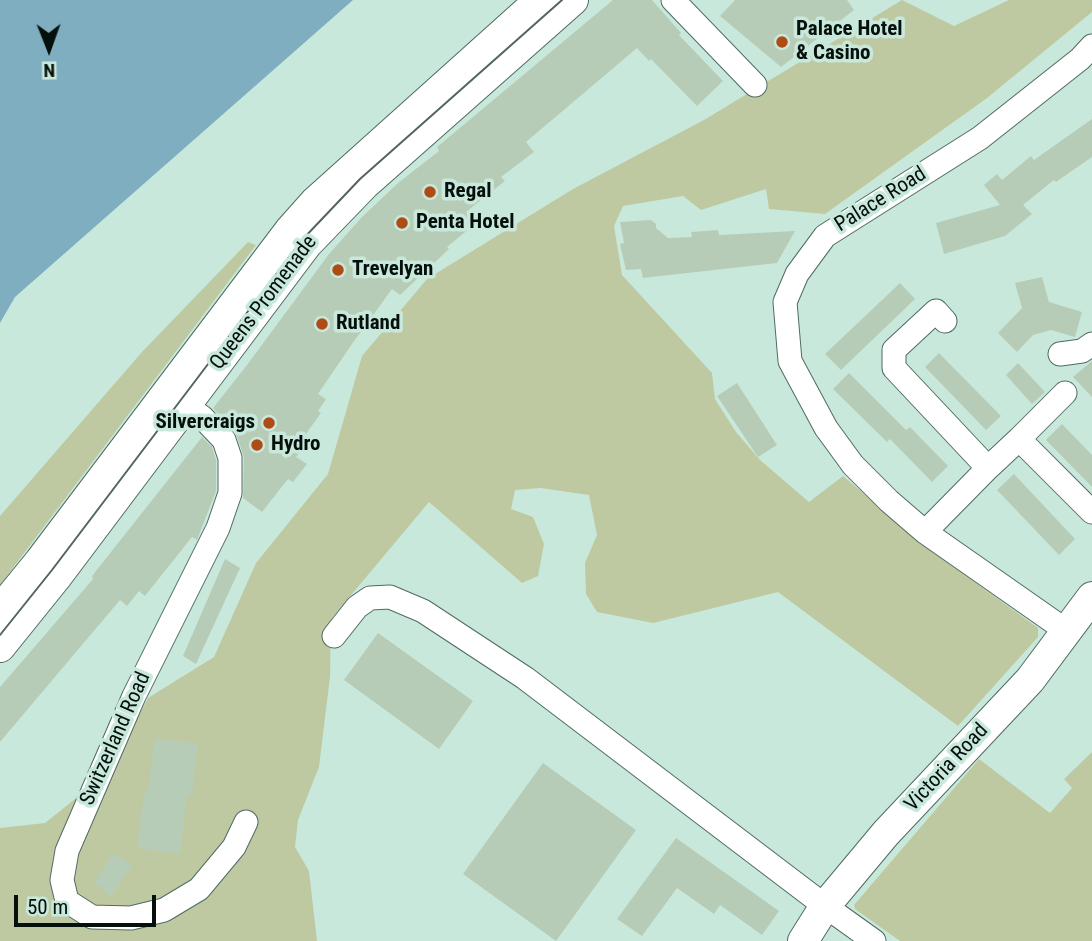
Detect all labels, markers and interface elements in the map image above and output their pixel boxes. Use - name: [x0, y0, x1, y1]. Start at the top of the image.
- north arrow: [14, 14, 84, 84]
- place label: Palace Hotel & Casino: [796, 17, 903, 67]
- marker: Palace Hotel & Casino: [774, 34, 790, 50]
- text: N: [43, 59, 55, 82]
- street label: Palace Road: [831, 162, 931, 238]
- place label: Regal: [444, 179, 491, 205]
- marker: Regal: [422, 184, 438, 200]
- place label: Penta Hotel: [416, 210, 514, 236]
- marker: Penta Hotel: [394, 215, 410, 231]
- street label: Queens Promenade: [205, 231, 323, 375]
- place label: Trevelyan: [352, 257, 433, 283]
- marker: Trevelyan: [330, 262, 346, 278]
- place label: Rutland: [336, 311, 400, 337]
- marker: Rutland: [314, 316, 330, 332]
- place label: Silvercraigs: [155, 410, 255, 436]
- marker: Silvercraigs: [261, 415, 277, 431]
- place label: Hydro: [271, 432, 321, 458]
- marker: Hydro: [249, 437, 265, 453]
- street label: Switzerland Road: [75, 668, 157, 810]
- street label: Victoria Road: [900, 719, 994, 817]
- scale bar: [18, 881, 159, 925]
- text: 50 m: [27, 895, 68, 919]

